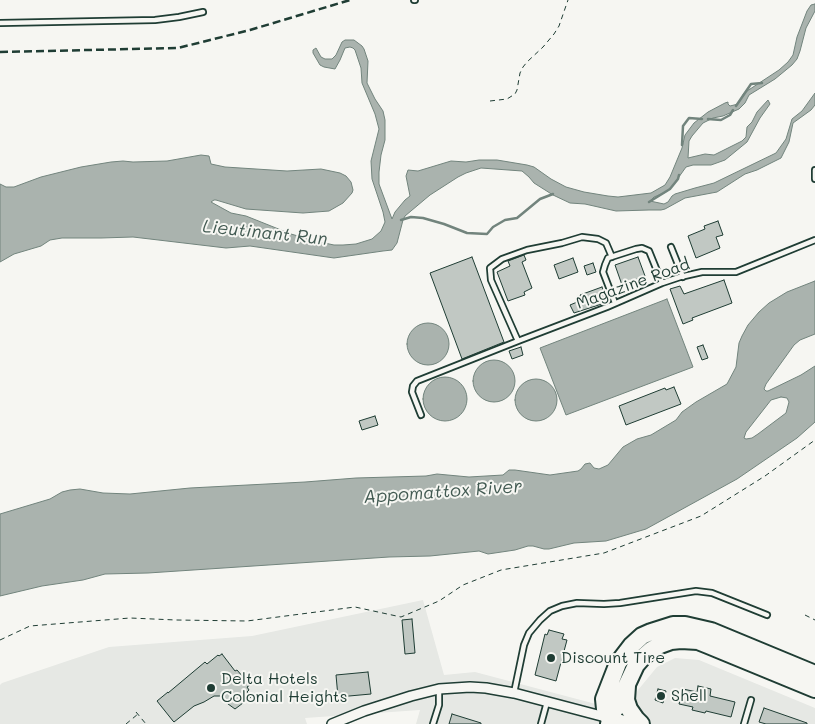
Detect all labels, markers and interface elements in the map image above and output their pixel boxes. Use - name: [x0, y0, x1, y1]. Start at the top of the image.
- water label: Lieutinant Run: [201, 216, 329, 250]
- street label: Magazine Road: [574, 255, 692, 313]
- water label: Appomattox River: [363, 476, 523, 508]
- place label: Discount Tire: [561, 648, 665, 668]
- marker: Discount Tire: [545, 652, 557, 664]
- place label: Delta Hotels Colonial Heights: [221, 669, 348, 707]
- marker: Delta Hotels Colonial Heights: [205, 682, 217, 694]
- place label: Shell: [671, 686, 707, 706]
- marker: Shell: [655, 690, 667, 702]

